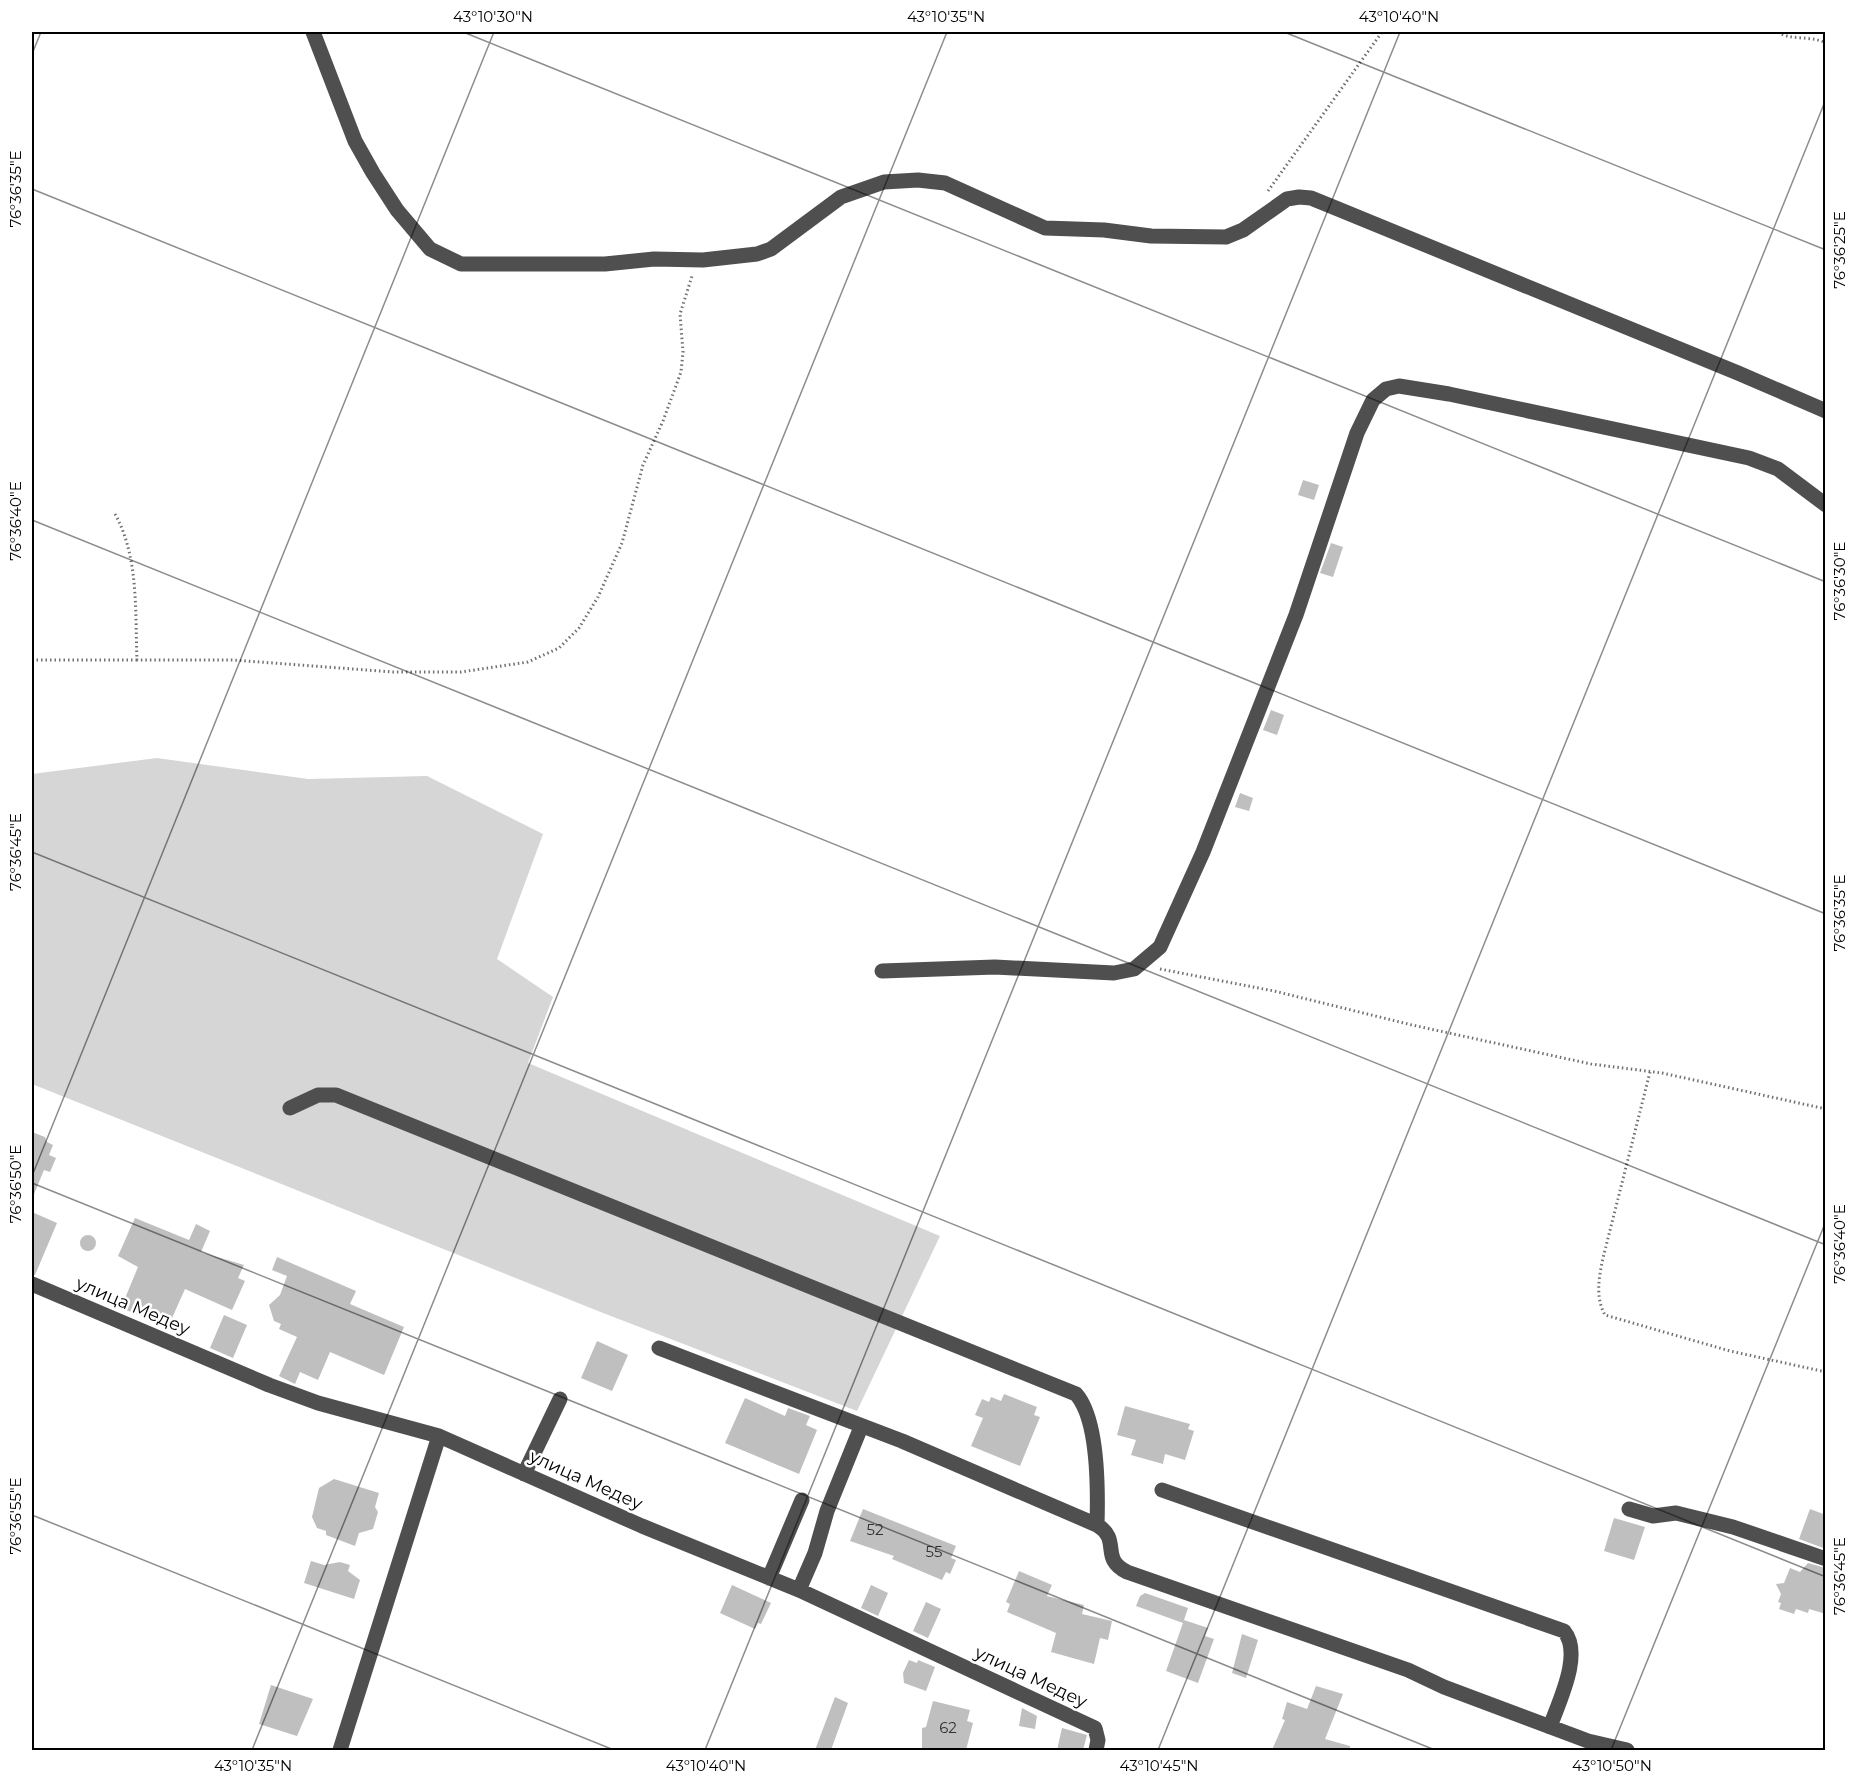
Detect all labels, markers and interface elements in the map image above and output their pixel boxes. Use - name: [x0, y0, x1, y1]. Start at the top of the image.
- text: 43°10'30"N: [453, 7, 533, 26]
- text: 43°10'35"N: [907, 7, 985, 26]
- text: 43°10'40"N: [1359, 7, 1439, 26]
- text: 76°36'35"E: [6, 150, 25, 228]
- text: 76°36'25"E: [1830, 211, 1849, 289]
- text: 76°36'40"E: [6, 481, 25, 561]
- text: 76°36'30"E: [1830, 542, 1849, 620]
- text: 76°36'45"E: [6, 813, 25, 891]
- text: 76°36'35"E: [1830, 874, 1849, 952]
- text: 76°36'50"E: [6, 1145, 25, 1223]
- text: 76°36'40"E: [1830, 1204, 1849, 1284]
- street label: улица Медеу: [72, 1272, 193, 1340]
- street label: улица Медеу: [525, 1445, 646, 1515]
- text: 76°36'55"E: [6, 1477, 25, 1555]
- house number: 52: [867, 1520, 883, 1539]
- text: 76°36'45"E: [1830, 1537, 1849, 1615]
- house number: 55: [926, 1542, 942, 1561]
- street label: улица Медеу: [970, 1641, 1091, 1713]
- house number: 62: [939, 1718, 957, 1737]
- text: 43°10'35"N: [214, 1756, 292, 1775]
- text: 43°10'40"N: [666, 1756, 746, 1775]
- text: 43°10'45"N: [1120, 1756, 1198, 1775]
- text: 43°10'50"N: [1572, 1756, 1652, 1775]

